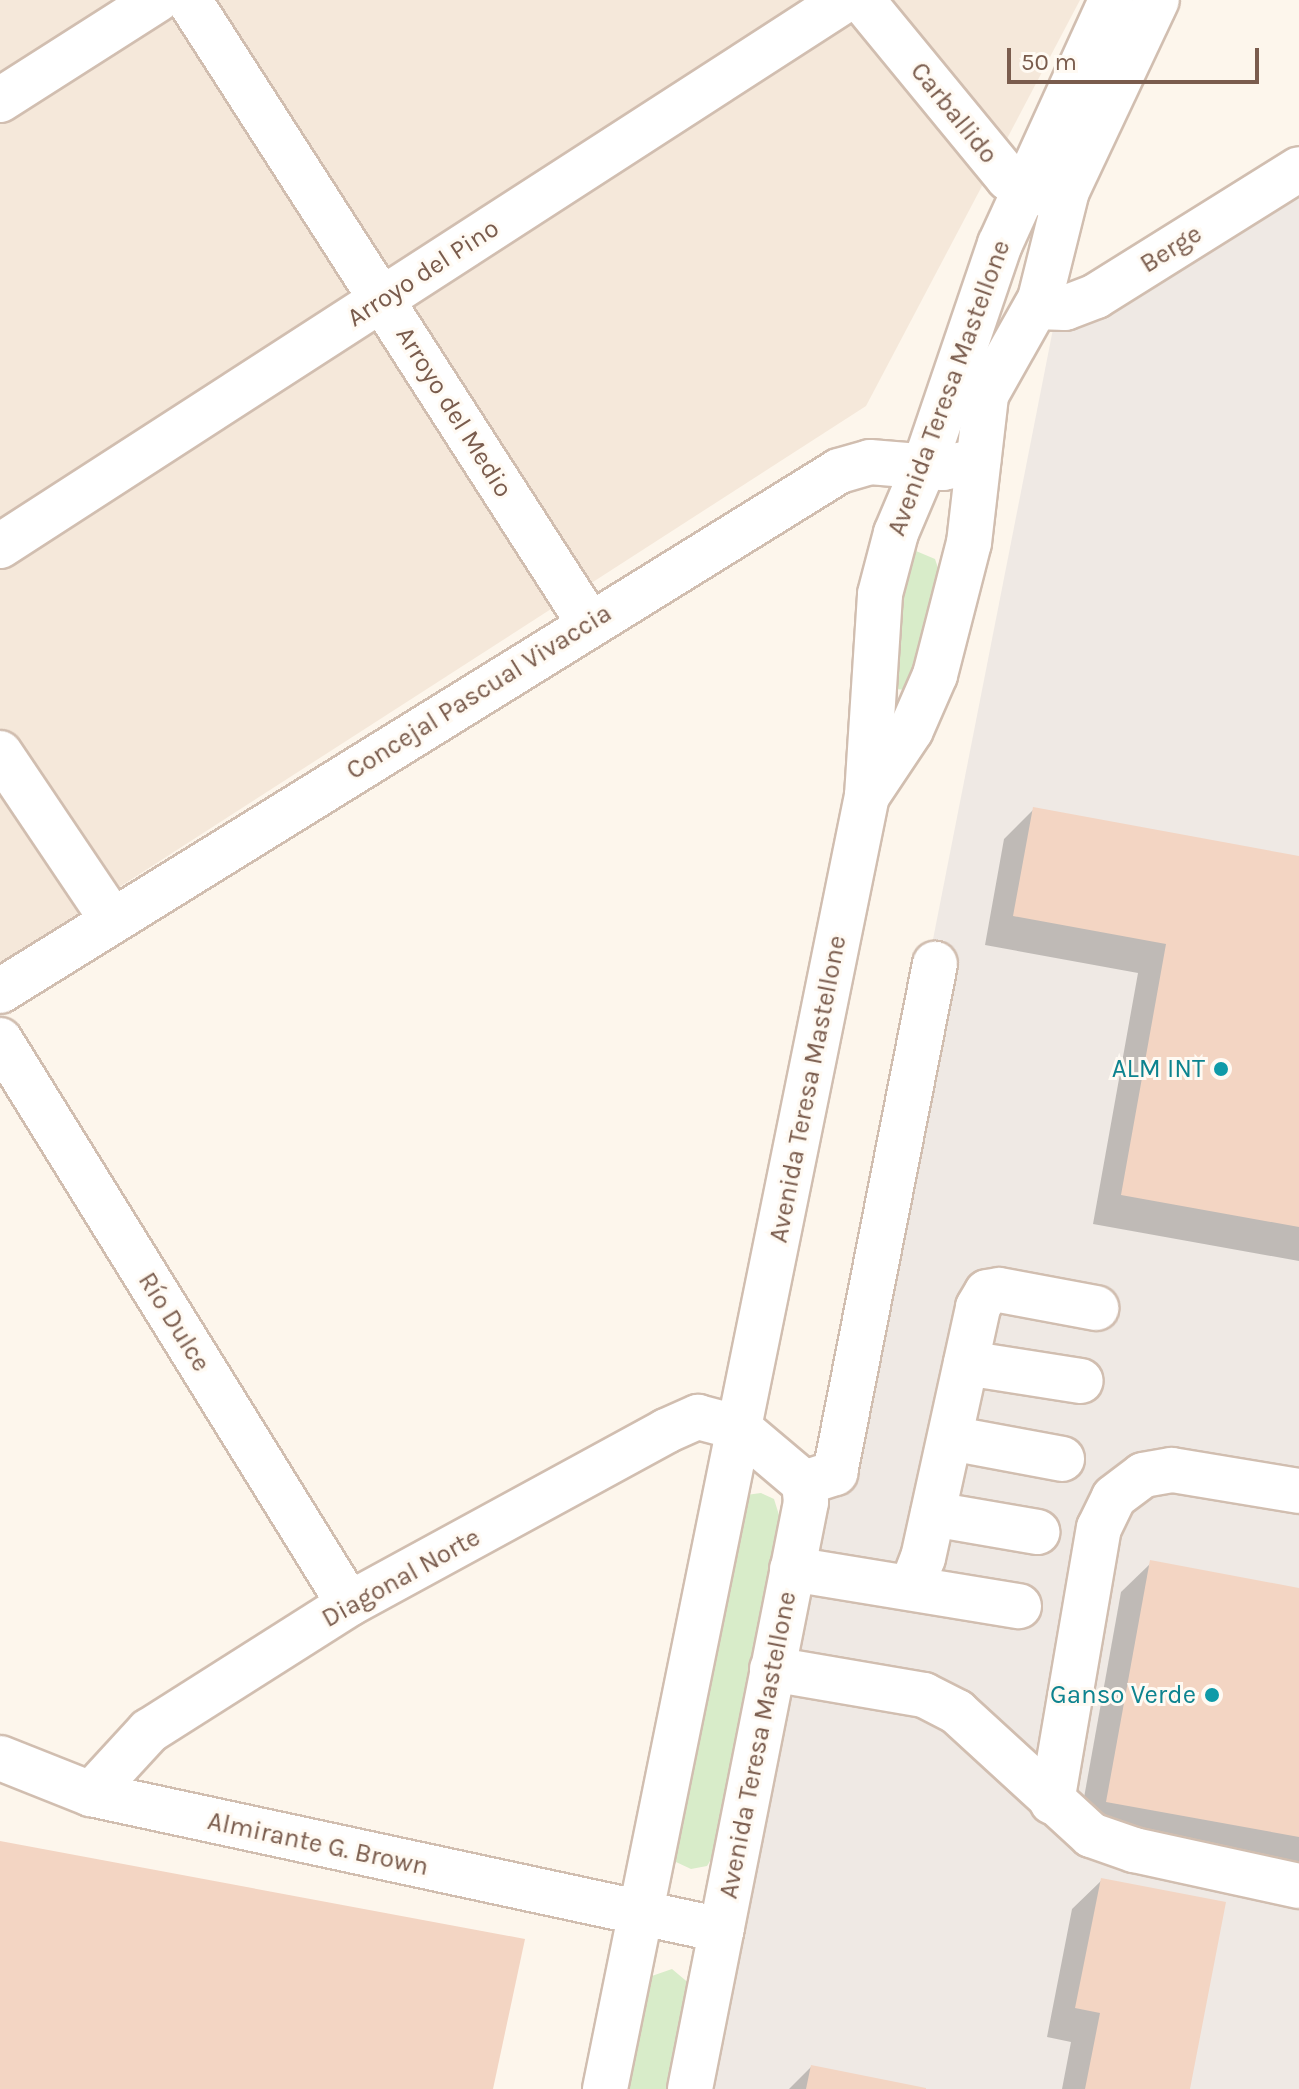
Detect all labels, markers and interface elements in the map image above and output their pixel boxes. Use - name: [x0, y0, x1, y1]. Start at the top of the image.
- scale bar: [1011, 32, 1263, 82]
- text: 50 m: [1021, 48, 1077, 76]
- street label: Carballido: [904, 56, 1004, 170]
- street label: Arroyo del Pino: [341, 212, 505, 334]
- street label: Berge: [1135, 218, 1207, 280]
- street label: Avenida Teresa Mastellone: [881, 236, 1017, 540]
- street label: Arroyo del Medio: [389, 321, 519, 503]
- street label: Concejal Pascual Vivaccia: [341, 598, 617, 786]
- street label: Avenida Teresa Mastellone: [763, 933, 853, 1245]
- place label: ALM INT: [1112, 1053, 1205, 1085]
- marker: ALM INT: [1212, 1060, 1230, 1078]
- street label: Río Dulce: [131, 1267, 217, 1377]
- street label: Diagonal Norte: [316, 1522, 486, 1634]
- street label: Avenida Teresa Mastellone: [713, 1589, 803, 1901]
- place label: Ganso Verde: [1050, 1679, 1196, 1711]
- marker: Ganso Verde: [1203, 1686, 1221, 1704]
- street label: Almirante G. Brown: [205, 1805, 431, 1883]

